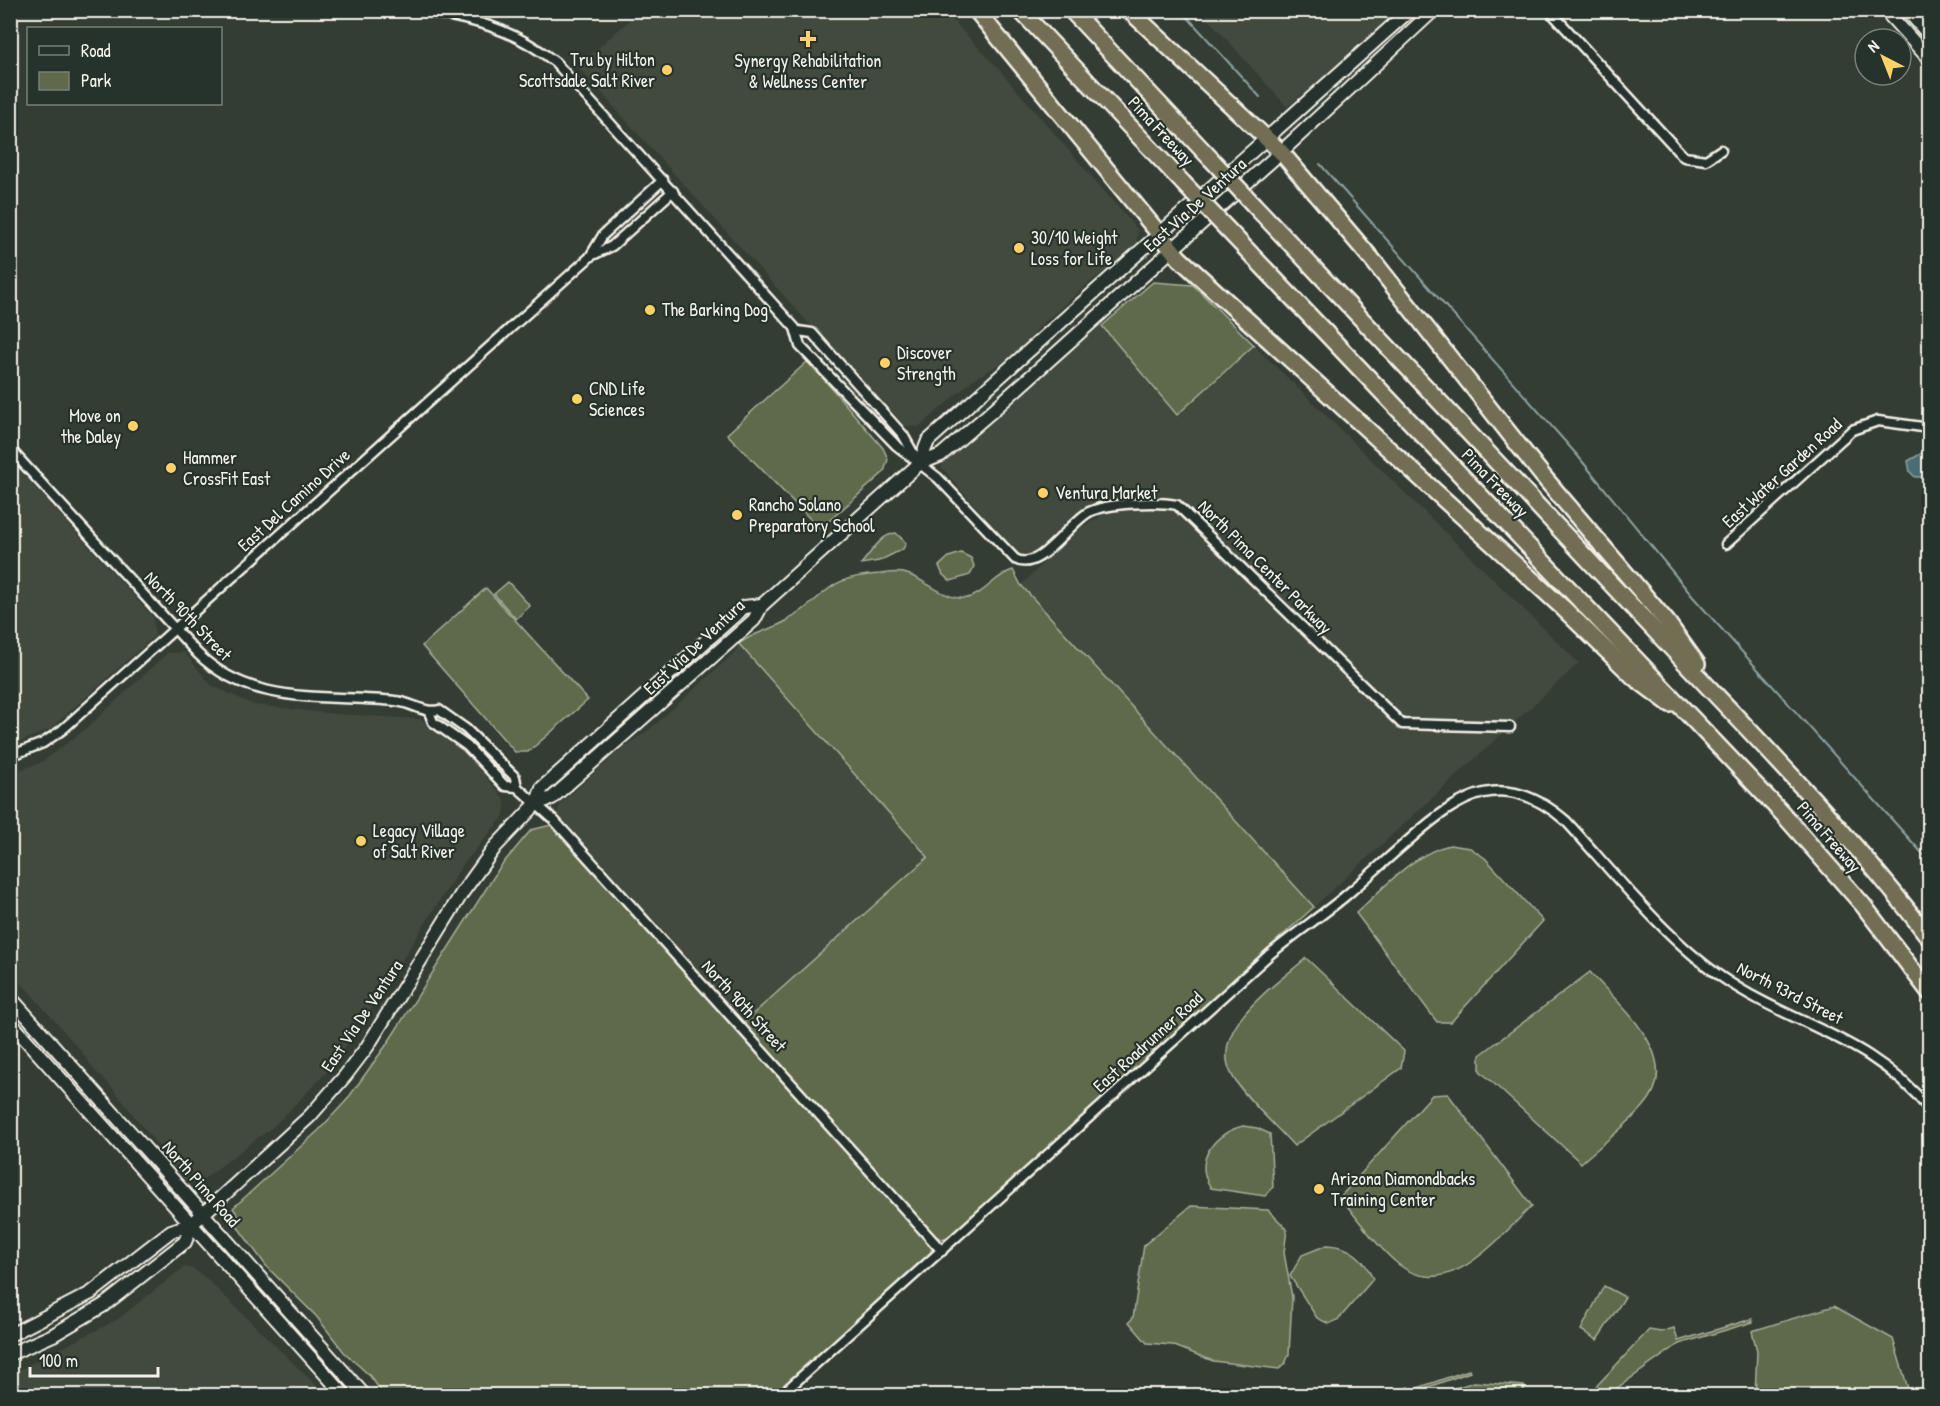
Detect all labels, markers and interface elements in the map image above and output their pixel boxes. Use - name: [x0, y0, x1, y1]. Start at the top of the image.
- legend: [27, 27, 222, 105]
- north arrow: [1853, 27, 1913, 87]
- marker: Synergy Rehabilitation & Wellness Center: [799, 30, 817, 48]
- text: N: [1862, 35, 1884, 57]
- text: Road: [81, 38, 111, 63]
- place label: Tru by Hilton Scottsdale Salt River: [519, 47, 655, 93]
- place label: Synergy Rehabilitation & Wellness Center: [735, 48, 881, 94]
- marker: Tru by Hilton Scottsdale Salt River: [660, 63, 674, 77]
- text: Park: [81, 68, 112, 93]
- street label: Pima Freeway: [1123, 90, 1200, 171]
- street label: East Via De Ventura: [1138, 152, 1251, 258]
- place label: 30/10 Weight Loss for Life: [1031, 225, 1118, 271]
- marker: 30/10 Weight Loss for Life: [1012, 241, 1026, 255]
- place label: The Barking Dog: [662, 297, 768, 322]
- marker: The Barking Dog: [643, 303, 657, 317]
- place label: Discover Strength: [897, 340, 956, 386]
- marker: Discover Strength: [878, 356, 892, 370]
- place label: CND Life Sciences: [589, 376, 645, 422]
- marker: CND Life Sciences: [570, 392, 584, 406]
- place label: Move on the Daley: [61, 403, 121, 449]
- street label: East Water Garden Road: [1716, 412, 1847, 533]
- marker: Move on the Daley: [126, 419, 140, 433]
- street label: East Del Camino Drive: [232, 442, 355, 557]
- street label: Pima Freeway: [1456, 443, 1535, 523]
- place label: Hammer CrossFit East: [183, 445, 271, 491]
- marker: Hammer CrossFit East: [164, 461, 178, 475]
- place label: Ventura Market: [1055, 480, 1158, 505]
- marker: Ventura Market: [1036, 486, 1050, 500]
- place label: Rancho Solano Preparatory School: [749, 492, 875, 538]
- street label: North Pima Center Parkway: [1193, 494, 1338, 640]
- marker: Rancho Solano Preparatory School: [730, 508, 744, 522]
- street label: North 90th Street: [139, 565, 238, 667]
- street label: East Via De Ventura: [637, 593, 750, 700]
- street label: Pima Freeway: [1791, 796, 1868, 878]
- place label: Legacy Village of Salt River: [373, 818, 465, 864]
- marker: Legacy Village of Salt River: [354, 834, 368, 848]
- street label: North 90th Street: [696, 954, 793, 1058]
- street label: East Via De Ventura: [315, 955, 408, 1077]
- street label: North 93rd Street: [1733, 955, 1848, 1030]
- street label: East Roadrunner Road: [1087, 986, 1208, 1098]
- street label: North Pima Road: [157, 1135, 246, 1232]
- place label: Arizona Diamondbacks Training Center: [1331, 1166, 1475, 1212]
- marker: Arizona Diamondbacks Training Center: [1312, 1182, 1326, 1196]
- scale bar: [30, 1340, 158, 1378]
- text: 100 m: [39, 1348, 78, 1373]

